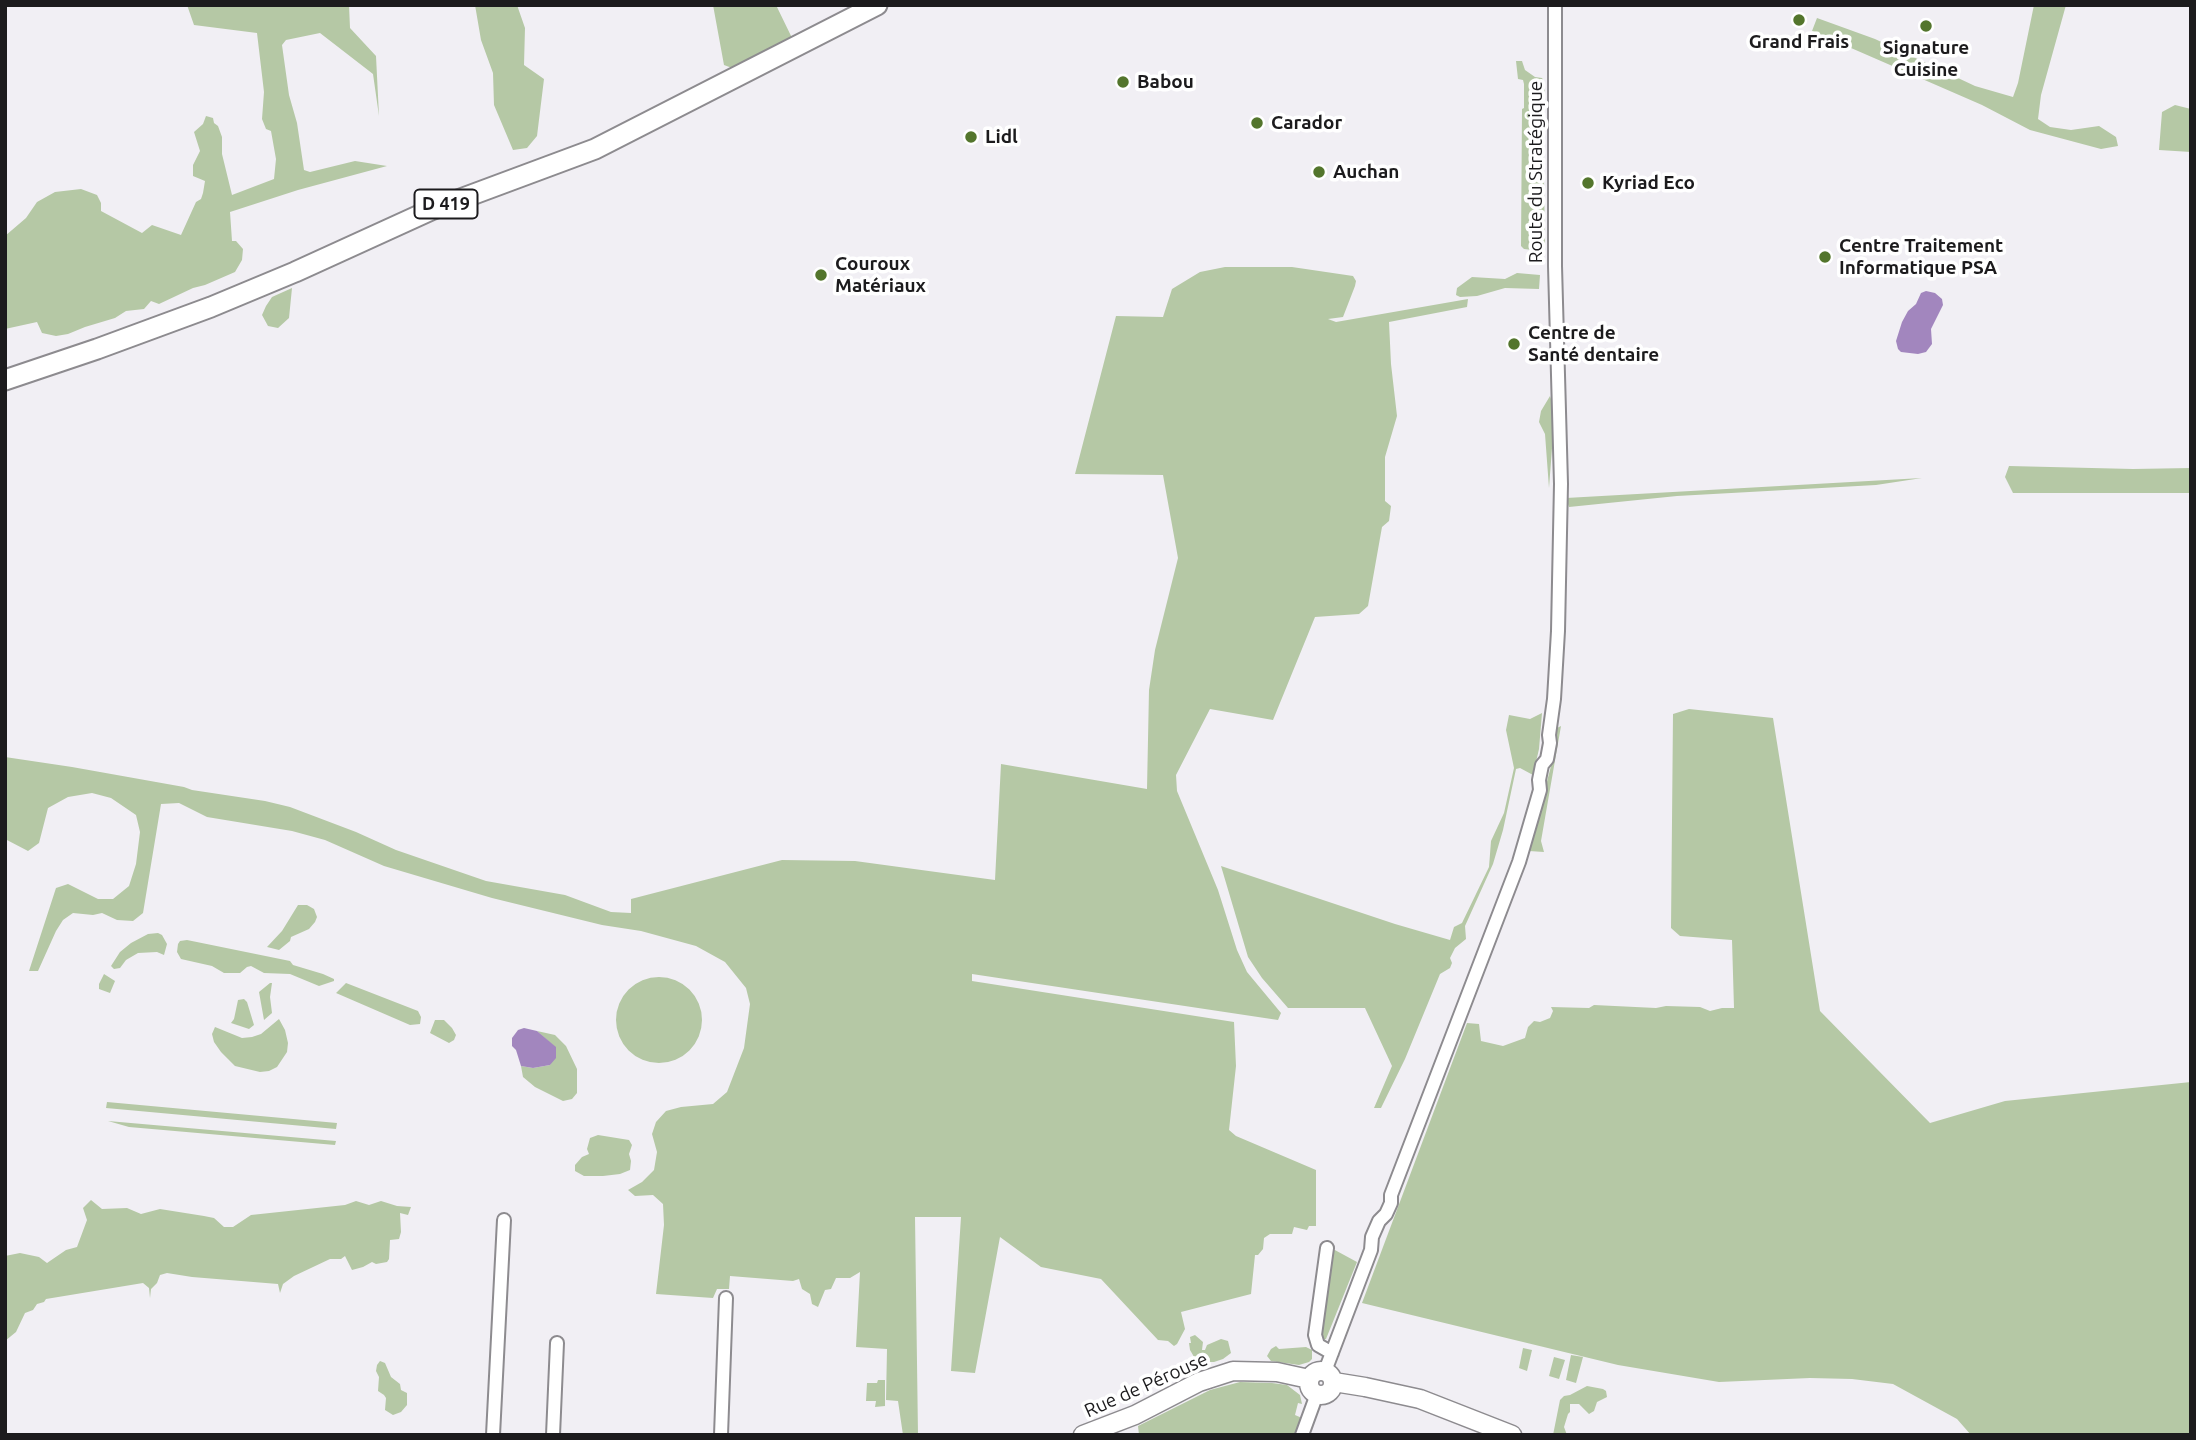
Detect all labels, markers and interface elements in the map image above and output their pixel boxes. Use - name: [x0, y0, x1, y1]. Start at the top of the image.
- marker: Grand Frais: [1791, 12, 1807, 28]
- marker: Signature Cuisine: [1918, 18, 1934, 34]
- place label: Grand Frais: [1749, 31, 1849, 53]
- place label: Signature Cuisine: [1883, 37, 1969, 81]
- place label: Babou: [1137, 71, 1194, 93]
- marker: Babou: [1115, 74, 1131, 90]
- street label: Route du Stratégique: [1525, 81, 1547, 263]
- place label: Carador: [1271, 112, 1342, 134]
- marker: Carador: [1249, 115, 1265, 131]
- place label: Lidl: [985, 126, 1018, 148]
- marker: Lidl: [963, 129, 979, 145]
- place label: Auchan: [1333, 161, 1399, 183]
- marker: Auchan: [1311, 164, 1327, 180]
- place label: Kyriad Eco: [1602, 172, 1695, 194]
- marker: Kyriad Eco: [1580, 175, 1596, 191]
- road number: D 419: [414, 190, 478, 218]
- place label: Centre Traitement Informatique PSA: [1839, 235, 2003, 279]
- marker: Centre Traitement Informatique PSA: [1817, 249, 1833, 265]
- place label: Couroux Matériaux: [835, 253, 926, 297]
- marker: Couroux Matériaux: [813, 267, 829, 283]
- place label: Centre de Santé dentaire: [1528, 322, 1659, 366]
- marker: Centre de Santé dentaire: [1506, 336, 1522, 352]
- street label: Rue de Pérouse: [1081, 1348, 1211, 1422]

